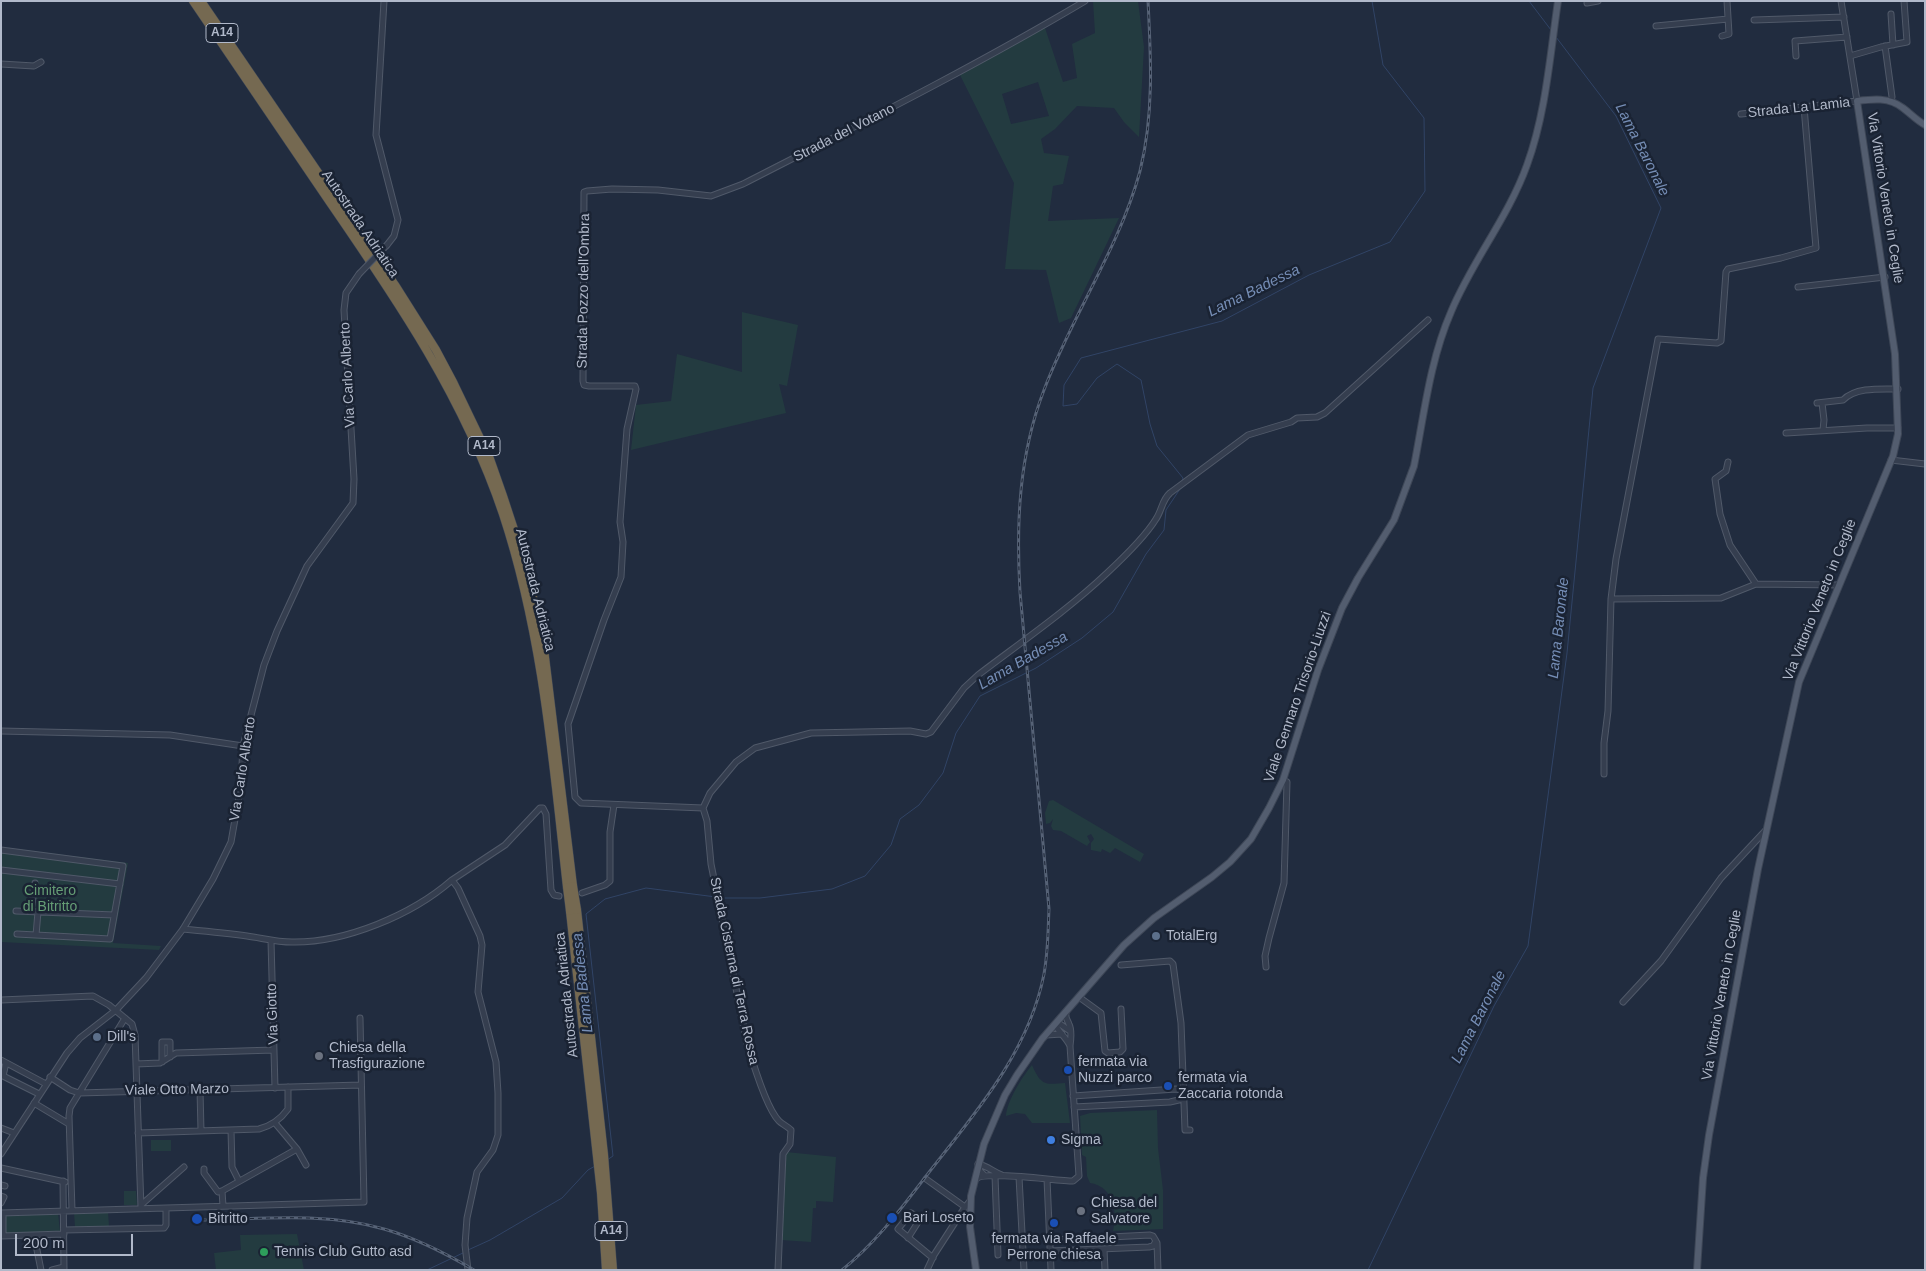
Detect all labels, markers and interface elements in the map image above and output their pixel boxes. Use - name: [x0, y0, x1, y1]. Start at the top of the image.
- road number: A14: [206, 23, 238, 42]
- street label: Strada La Lamia: [1747, 94, 1851, 122]
- street label: Strada del Votano: [791, 100, 897, 166]
- water label: Lama Baronale: [1611, 101, 1673, 199]
- street label: Via Vittorio Veneto in Ceglie: [1863, 111, 1907, 285]
- street label: Autostrada Adriatica: [318, 167, 402, 281]
- street label: Strada Pozzo dell'Ombra: [574, 213, 594, 369]
- water label: Lama Badessa: [1205, 261, 1303, 321]
- street label: Via Carlo Alberto: [337, 322, 359, 428]
- road number: A14: [468, 436, 500, 456]
- street label: Via Vittorio Veneto in Ceglie: [1780, 517, 1860, 683]
- street label: Autostrada Adriatica: [512, 527, 558, 653]
- water label: Lama Baronale: [1545, 576, 1573, 680]
- street label: Viale Gennaro Trisorio-Liuzzi: [1261, 609, 1335, 785]
- water label: Lama Badessa: [975, 628, 1071, 694]
- street label: Via Carlo Alberto: [226, 716, 260, 822]
- street label: Strada Cisterna di Terra Rossa: [706, 876, 762, 1066]
- park label: Cimitero di Bitritto: [23, 883, 77, 916]
- street label: Via Vittorio Veneto in Ceglie: [1699, 908, 1745, 1082]
- place label: TotalErg: [1166, 928, 1217, 944]
- marker: TotalErg: [1150, 930, 1162, 942]
- street label: Autostrada Adriatica: [552, 931, 582, 1059]
- water label: Lama Badessa: [569, 932, 597, 1034]
- water label: Lama Baronale: [1448, 968, 1510, 1066]
- street label: Via Giotto: [264, 983, 282, 1045]
- place label: Dill's: [107, 1029, 136, 1045]
- marker: Dill's: [91, 1031, 103, 1043]
- place label: Chiesa della Trasfigurazione: [329, 1040, 425, 1072]
- marker: Chiesa della Trasfigurazione: [313, 1050, 325, 1062]
- place label: fermata via Nuzzi parco: [1078, 1054, 1152, 1086]
- marker: fermata via Nuzzi parco: [1062, 1064, 1074, 1076]
- place label: fermata via Zaccaria rotonda: [1178, 1070, 1283, 1102]
- marker: fermata via Zaccaria rotonda: [1162, 1080, 1174, 1092]
- street label: Viale Otto Marzo: [125, 1081, 229, 1099]
- place label: Sigma: [1061, 1132, 1101, 1148]
- marker: Sigma: [1045, 1134, 1057, 1146]
- place label: Chiesa del Salvatore: [1091, 1195, 1157, 1228]
- marker: Chiesa del Salvatore: [1075, 1205, 1087, 1217]
- place label: Bari Loseto: [903, 1210, 974, 1226]
- place label: Bitritto: [208, 1211, 248, 1227]
- marker: Bari Loseto: [885, 1211, 899, 1225]
- marker: Bitritto: [190, 1212, 204, 1226]
- marker: fermata via Raffaele Perrone chiesa: [1048, 1217, 1060, 1229]
- road number: A14: [595, 1222, 627, 1240]
- scale bar: [18, 1224, 135, 1256]
- place label: fermata via Raffaele Perrone chiesa: [991, 1231, 1117, 1264]
- text: 200 m: [23, 1234, 65, 1251]
- place label: Tennis Club Gutto asd: [274, 1244, 412, 1260]
- marker: Tennis Club Gutto asd: [258, 1246, 270, 1258]

